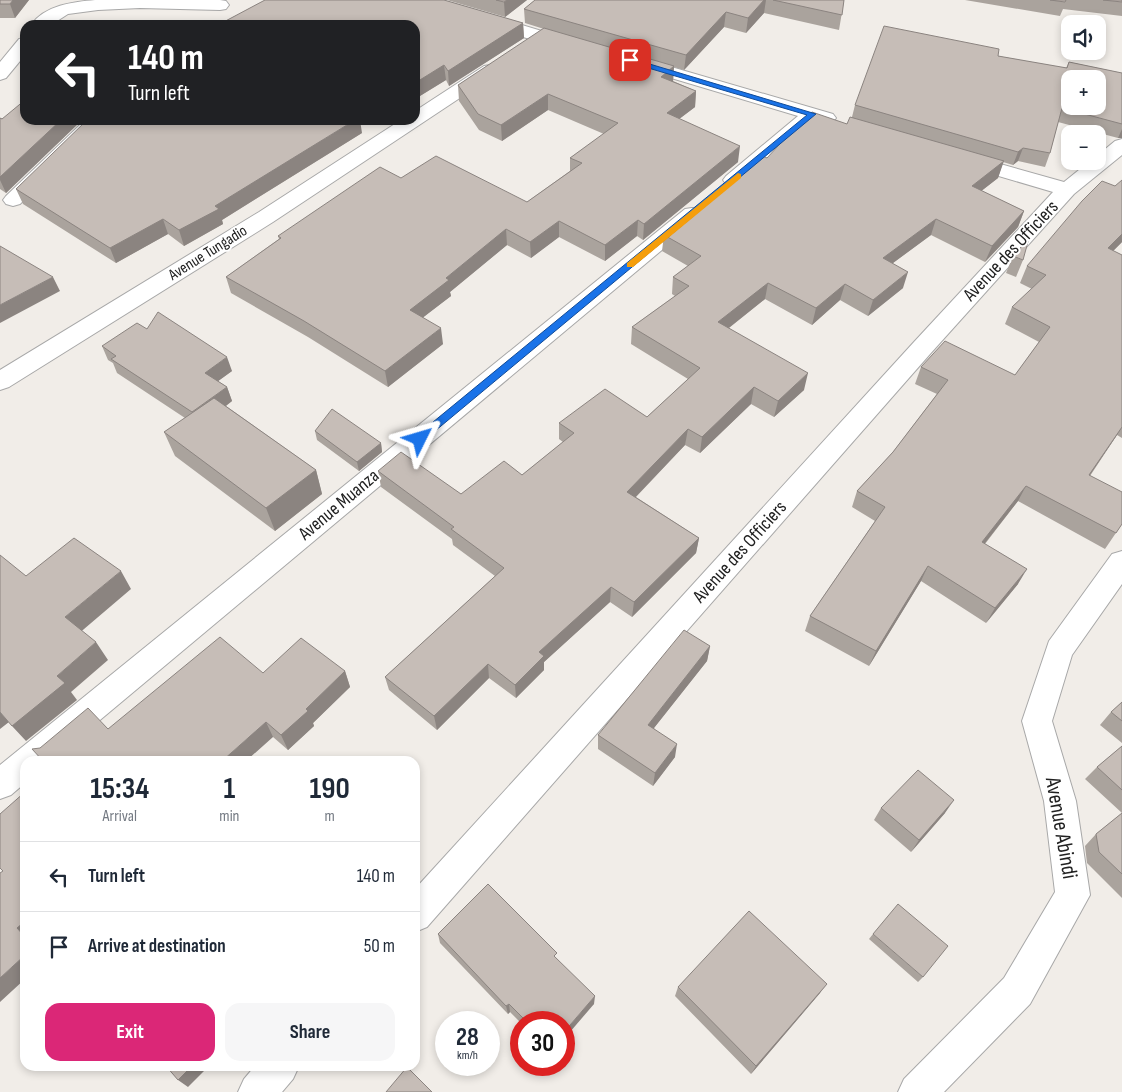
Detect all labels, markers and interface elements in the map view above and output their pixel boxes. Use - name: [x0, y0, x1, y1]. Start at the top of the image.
- map controls: [1061, 15, 1106, 170]
- button: sound: [1061, 15, 1106, 60]
- text: 140 m: [128, 37, 204, 80]
- pin: [609, 39, 651, 81]
- icon: left: [45, 40, 110, 105]
- icon: arrive: [616, 46, 644, 74]
- button: +: [1061, 70, 1106, 115]
- text: Turn left: [128, 80, 190, 107]
- button: −: [1061, 125, 1106, 170]
- street label: Avenue des Officiers: [958, 196, 1064, 307]
- street label: Avenue Tungadio: [164, 221, 251, 285]
- position arrow: [393, 412, 445, 464]
- street label: Avenue Muanza: [293, 465, 384, 546]
- street label: Avenue des Officiers: [687, 496, 792, 609]
- text: 15:34: [90, 771, 149, 807]
- text: 1: [224, 771, 235, 807]
- text: 190: [310, 771, 350, 807]
- street label: Avenue Abindi: [1039, 774, 1083, 881]
- text: Arrival: [102, 807, 137, 826]
- text: min: [219, 807, 239, 826]
- text: m: [325, 807, 335, 826]
- icon: left: [45, 863, 73, 891]
- text: Turn left: [88, 865, 145, 888]
- text: 140 m: [357, 865, 395, 888]
- icon: arrive: [45, 933, 73, 961]
- text: Arrive at destination: [88, 935, 226, 958]
- text: 50 m: [364, 935, 395, 958]
- button: Exit: [45, 1003, 215, 1061]
- button: Share: [225, 1003, 395, 1061]
- speed limit sign: 30: [510, 1011, 575, 1076]
- text: 28: [456, 1022, 479, 1053]
- text: km/h: [457, 1048, 478, 1063]

